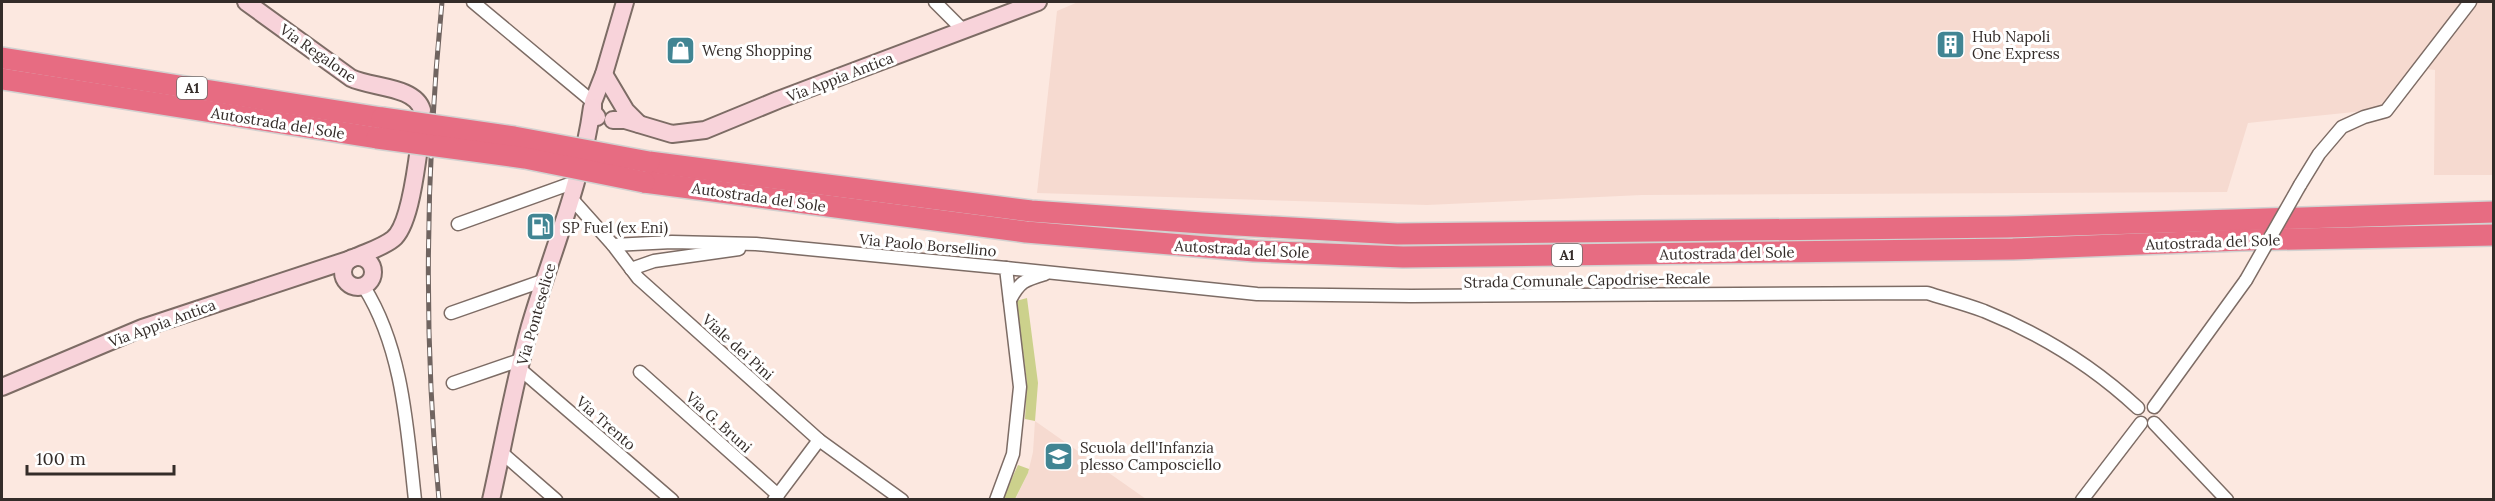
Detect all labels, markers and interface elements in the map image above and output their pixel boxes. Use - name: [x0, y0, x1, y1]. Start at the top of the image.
- street label: Via Regalone: [275, 19, 360, 86]
- place label: Hub Napoli One Express: [1972, 27, 2060, 63]
- building icon: Hub Napoli One Express: [1935, 29, 1967, 61]
- shop icon: Weng Shopping: [665, 34, 697, 66]
- place label: Weng Shopping: [702, 41, 812, 60]
- street label: Via Appia Antica: [783, 48, 896, 106]
- road number: A1: [177, 77, 207, 99]
- street label: Autostrada del Sole: [209, 103, 346, 143]
- street label: Autostrada del Sole: [690, 178, 827, 216]
- fuel station icon: SP Fuel (ex Eni): [525, 211, 557, 243]
- place label: SP Fuel (ex Eni): [562, 218, 668, 238]
- street label: Via Paolo Borsellino: [858, 229, 998, 260]
- street label: Autostrada del Sole: [2144, 230, 2281, 254]
- street label: Autostrada del Sole: [1173, 236, 1310, 262]
- street label: Autostrada del Sole: [1658, 242, 1795, 264]
- road number: A1: [1552, 244, 1582, 266]
- street label: Via Ponteselice: [512, 261, 560, 368]
- street label: Strada Comunale Capodrise-Recale: [1463, 268, 1711, 292]
- street label: Via Appia Antica: [105, 295, 218, 352]
- street label: Viale dei Pini: [698, 309, 778, 384]
- street label: Via G. Bruni: [681, 387, 756, 457]
- street label: Via Trento: [571, 391, 640, 454]
- scale bar: [27, 438, 174, 476]
- place label: Scuola dell'Infanzia plesso Camposciello: [1080, 438, 1222, 474]
- school or university icon: Scuola dell'Infanzia plesso Camposciello: [1043, 440, 1075, 472]
- text: 100 m: [36, 447, 86, 470]

